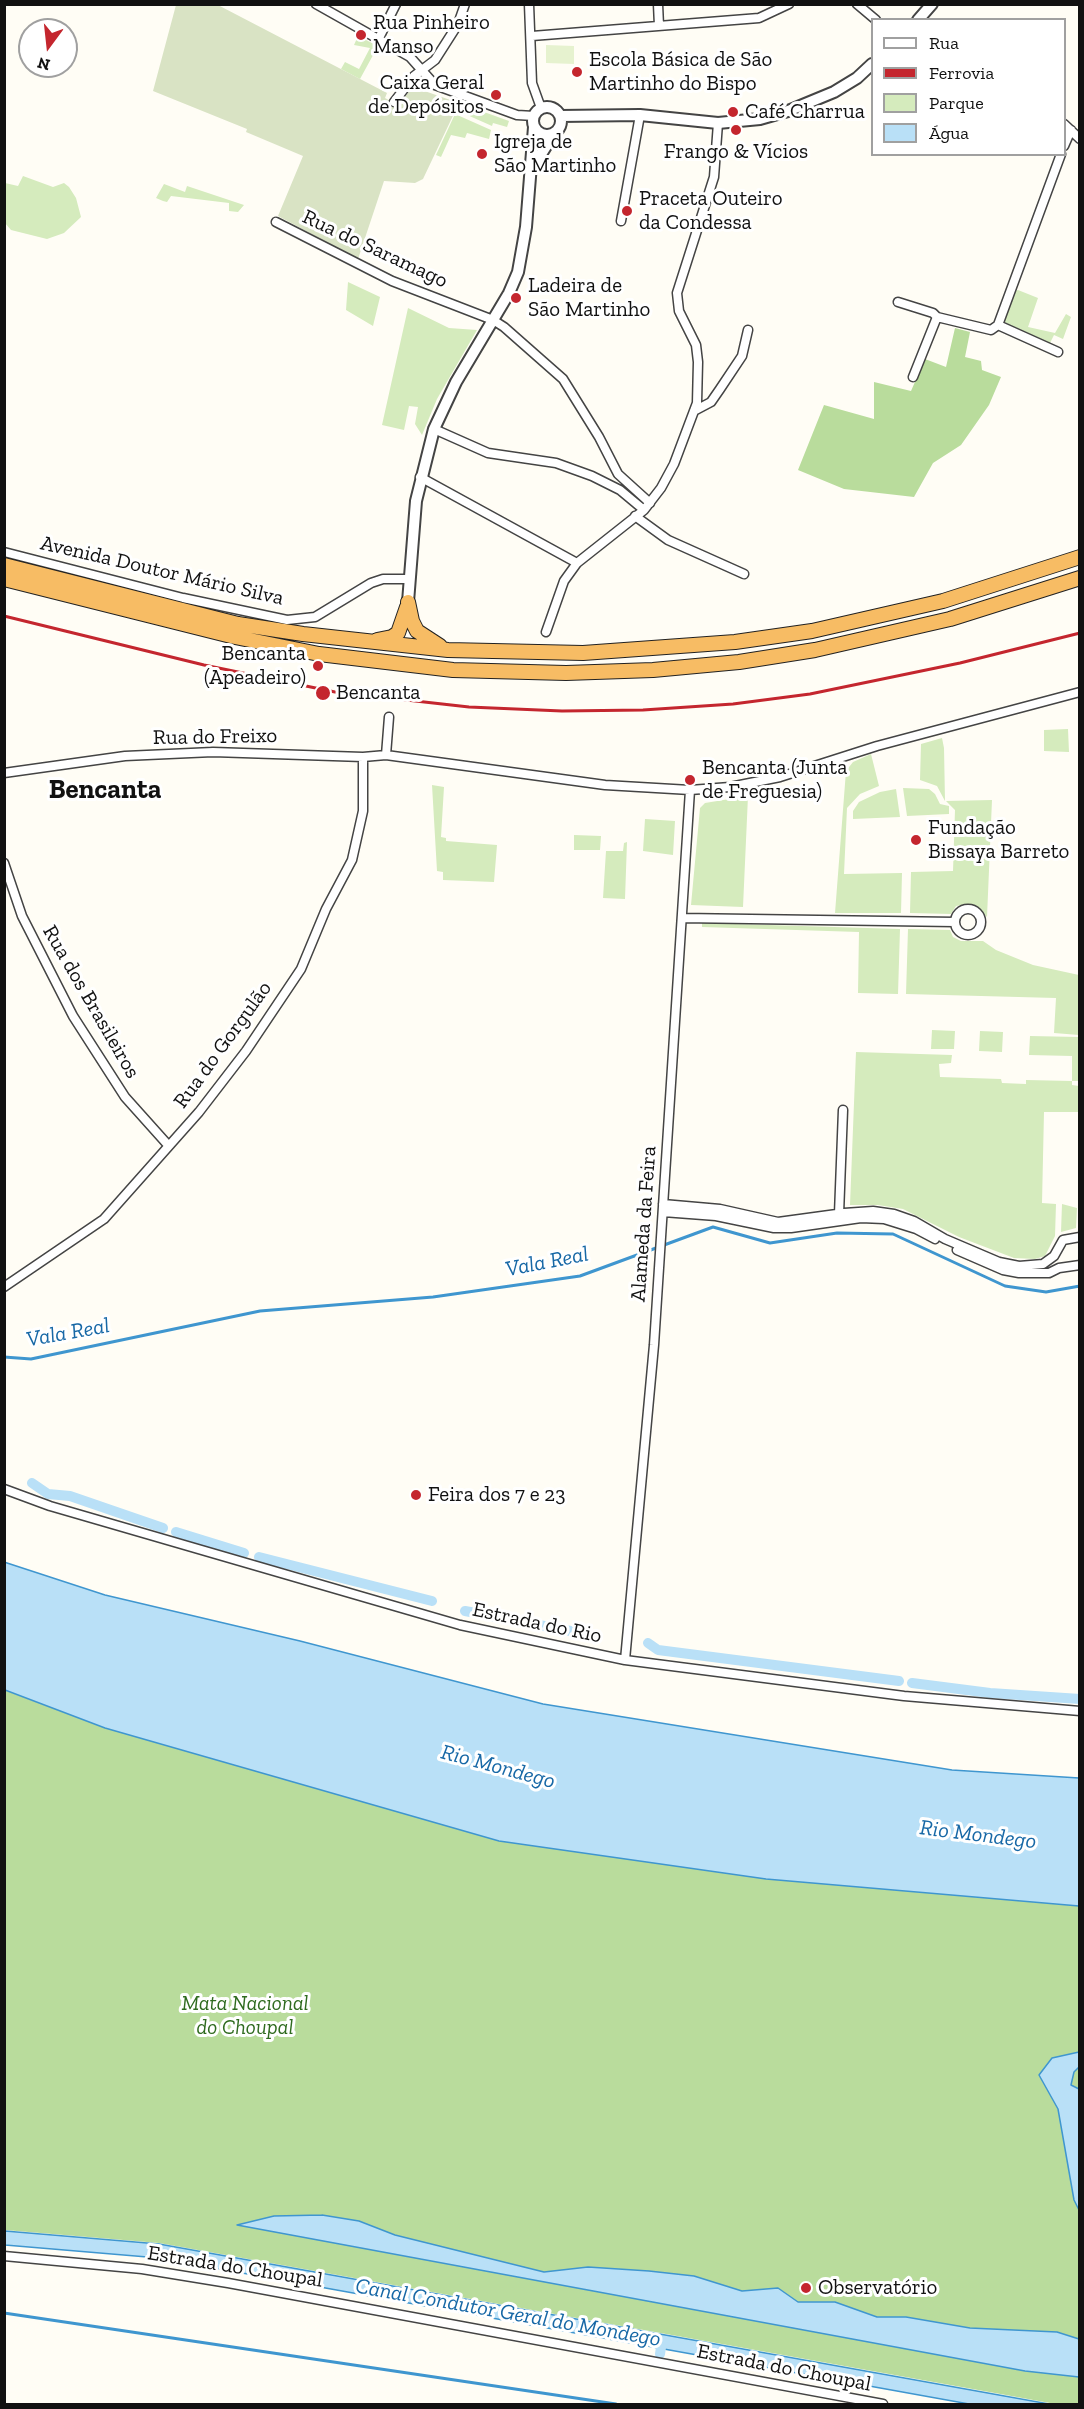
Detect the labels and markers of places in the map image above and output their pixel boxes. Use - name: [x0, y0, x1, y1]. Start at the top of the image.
- place label: Rua Pinheiro Manso: [373, 10, 490, 60]
- marker: Rua Pinheiro Manso: [354, 28, 368, 42]
- place label: Escola Básica de São Martinho do Bispo: [589, 47, 772, 97]
- marker: Escola Básica de São Martinho do Bispo: [570, 65, 584, 79]
- place label: Caixa Geral de Depósitos: [368, 70, 484, 120]
- marker: Caixa Geral de Depósitos: [489, 88, 503, 102]
- place label: Café Charrua: [745, 99, 865, 125]
- marker: Café Charrua: [726, 105, 740, 119]
- marker: Frango & Vícios: [729, 123, 743, 137]
- place label: Igreja de São Martinho: [494, 129, 616, 179]
- place label: Frango & Vícios: [664, 139, 808, 165]
- marker: Igreja de São Martinho: [475, 147, 489, 161]
- place label: Praceta Outeiro da Condessa: [639, 186, 783, 236]
- marker: Praceta Outeiro da Condessa: [620, 204, 634, 218]
- place label: Ladeira de São Martinho: [528, 273, 650, 323]
- marker: Ladeira de São Martinho: [509, 291, 523, 305]
- place label: Bencanta (Apeadeiro): [204, 641, 306, 691]
- marker: Bencanta (Apeadeiro): [311, 659, 325, 673]
- place label: Bencanta: [336, 680, 420, 706]
- marker: Bencanta: [314, 684, 332, 702]
- place label: Bencanta (Junta de Freguesia): [702, 755, 847, 805]
- marker: Bencanta (Junta de Freguesia): [683, 773, 697, 787]
- place label: Fundação Bissaya Barreto: [928, 815, 1069, 865]
- marker: Fundação Bissaya Barreto: [909, 833, 923, 847]
- place label: Feira dos 7 e 23: [428, 1482, 565, 1508]
- marker: Feira dos 7 e 23: [409, 1488, 423, 1502]
- place label: Observatório: [818, 2275, 937, 2301]
- marker: Observatório: [799, 2281, 813, 2295]

